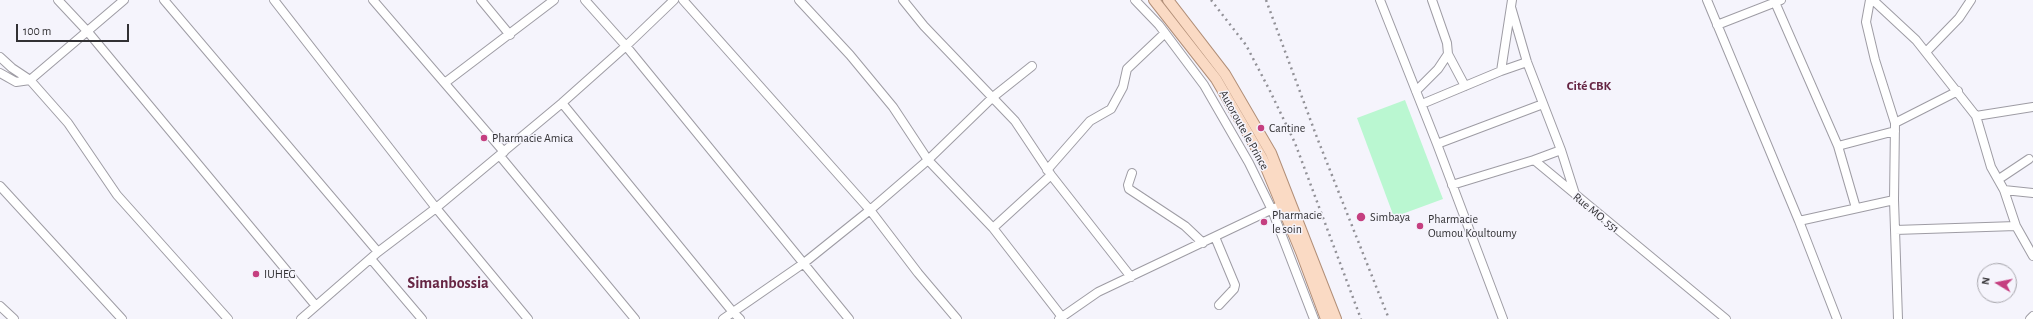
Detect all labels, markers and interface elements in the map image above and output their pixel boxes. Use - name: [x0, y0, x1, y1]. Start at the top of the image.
- scale bar: [18, 16, 131, 42]
- text: 100 m: [23, 25, 51, 37]
- district label: Cité CBK: [1567, 78, 1611, 94]
- street label: Autoroute le Prince: [1216, 88, 1272, 172]
- place label: Cantine: [1269, 121, 1305, 135]
- marker: Cantine: [1256, 123, 1266, 133]
- place label: Pharmacie Amica: [492, 131, 573, 145]
- marker: Pharmacie Amica: [479, 133, 489, 143]
- street label: Rue MO. 551: [1570, 190, 1622, 236]
- place label: Pharmacie le soin: [1272, 208, 1322, 236]
- place label: Simbaya: [1370, 210, 1410, 224]
- marker: Simbaya: [1355, 211, 1367, 223]
- place label: Pharmacie Oumou Koultoumy: [1428, 212, 1517, 240]
- marker: Pharmacie le soin: [1259, 217, 1269, 227]
- marker: Pharmacie Oumou Koultoumy: [1415, 221, 1425, 231]
- north arrow: [1977, 263, 2017, 303]
- place label: IUHEG: [264, 267, 296, 281]
- marker: IUHEG: [251, 269, 261, 279]
- district label: Simanbossia: [407, 273, 489, 293]
- text: N: [1980, 276, 1992, 286]

